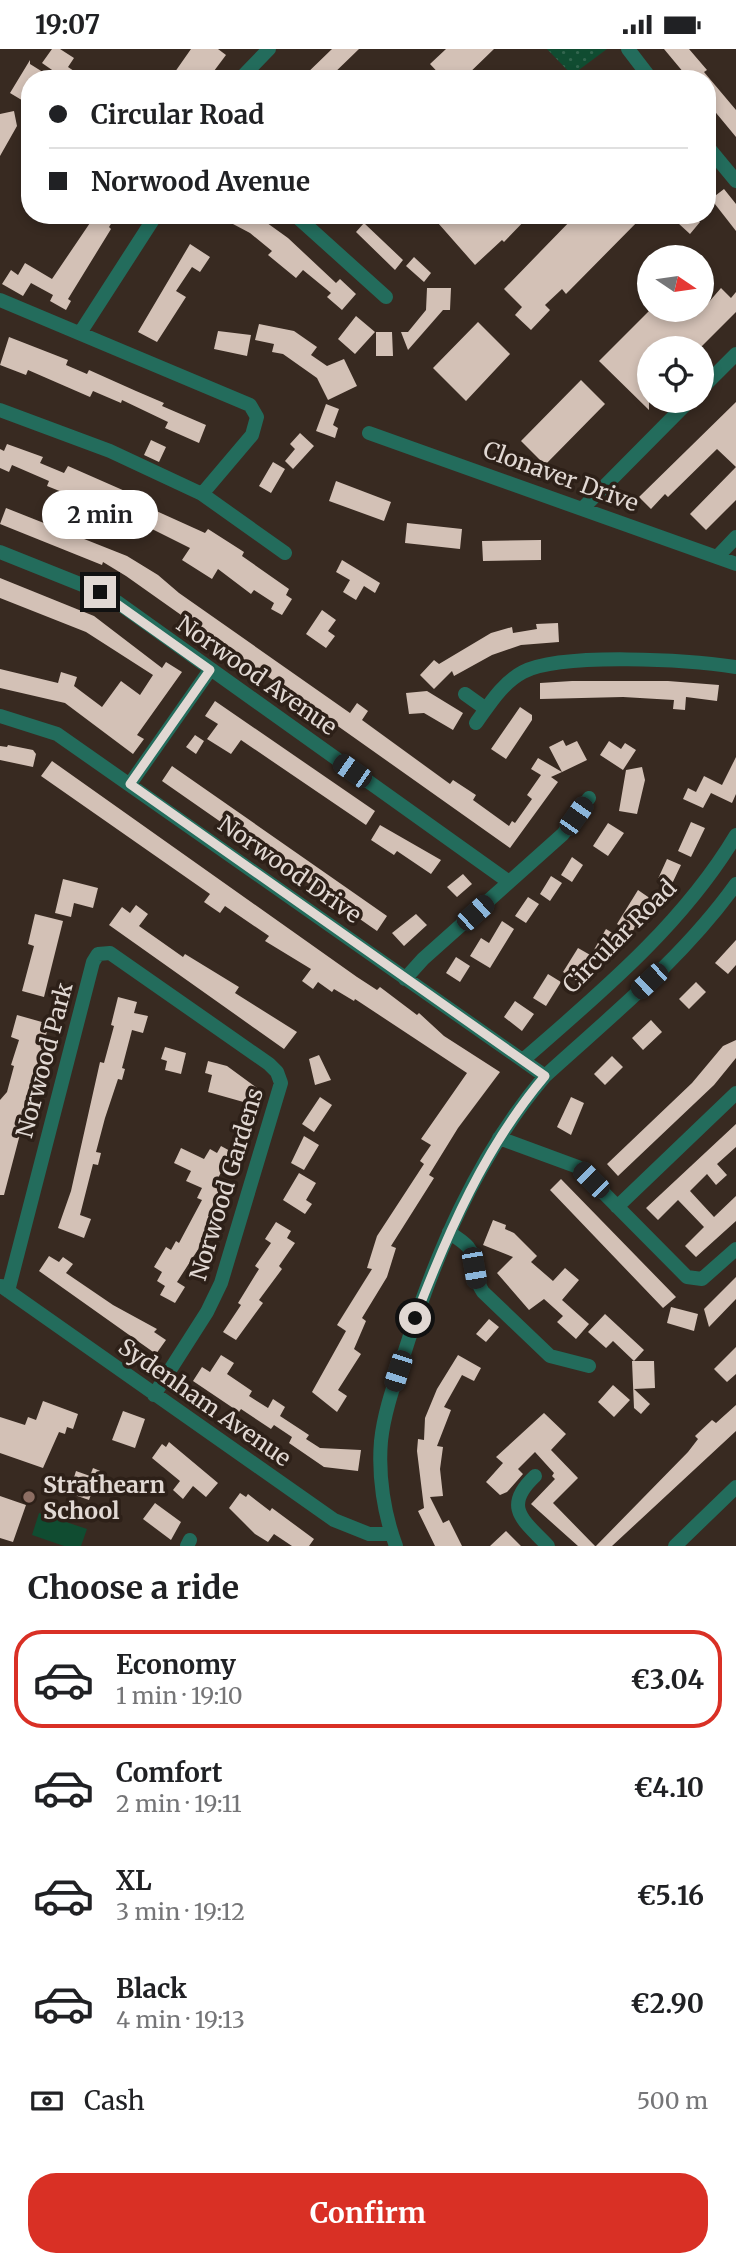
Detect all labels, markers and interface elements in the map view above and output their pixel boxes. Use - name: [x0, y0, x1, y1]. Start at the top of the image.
- text: 19:07: [35, 8, 100, 41]
- text: Circular Road: [91, 98, 264, 131]
- text: Norwood Avenue: [91, 165, 310, 198]
- north arrow: [637, 245, 714, 322]
- map controls: [637, 245, 714, 413]
- button: locate: [637, 336, 714, 413]
- street label: Clonaver Drive: [479, 434, 643, 518]
- callout: 2 min: [42, 491, 158, 539]
- text: 2 min: [67, 500, 133, 529]
- route end: [84, 576, 116, 608]
- street label: Norwood Avenue: [171, 609, 343, 741]
- car: [329, 750, 376, 792]
- car: [556, 793, 597, 839]
- street label: Norwood Drive: [213, 809, 367, 929]
- street label: Circular Road: [556, 873, 682, 999]
- car: [453, 891, 498, 935]
- car: [627, 959, 672, 1003]
- street label: Norwood Park: [9, 979, 79, 1141]
- street label: Norwood Gardens: [183, 1084, 269, 1284]
- car: [569, 1158, 614, 1202]
- car: [461, 1245, 488, 1291]
- route start: [399, 1302, 431, 1334]
- street label: Sydenham Avenue: [113, 1332, 297, 1472]
- car: [382, 1348, 415, 1394]
- place label: Strathearn School: [43, 1470, 165, 1525]
- marker: Strathearn School: [21, 1489, 37, 1505]
- text: Choose a ride: [28, 1568, 239, 1608]
- icon: car: [32, 1648, 95, 1711]
- text: Economy: [116, 1648, 236, 1681]
- text: €3.04: [630, 1663, 704, 1696]
- text: 1 min · 19:10: [116, 1681, 243, 1710]
- icon: car: [32, 1756, 95, 1819]
- text: Comfort: [116, 1756, 222, 1789]
- text: €4.10: [634, 1771, 704, 1804]
- text: 2 min · 19:11: [116, 1789, 242, 1818]
- icon: car: [32, 1864, 95, 1927]
- text: XL: [116, 1864, 152, 1897]
- text: €5.16: [637, 1879, 704, 1912]
- text: 3 min · 19:12: [116, 1897, 245, 1926]
- icon: car: [32, 1972, 95, 2035]
- text: Black: [116, 1972, 187, 2005]
- text: €2.90: [630, 1987, 704, 2020]
- text: 4 min · 19:13: [116, 2005, 245, 2034]
- icon: cash: [28, 2082, 66, 2120]
- text: Cash: [84, 2084, 145, 2117]
- text: 500 m: [637, 2086, 708, 2115]
- button: Confirm: [28, 2173, 708, 2253]

